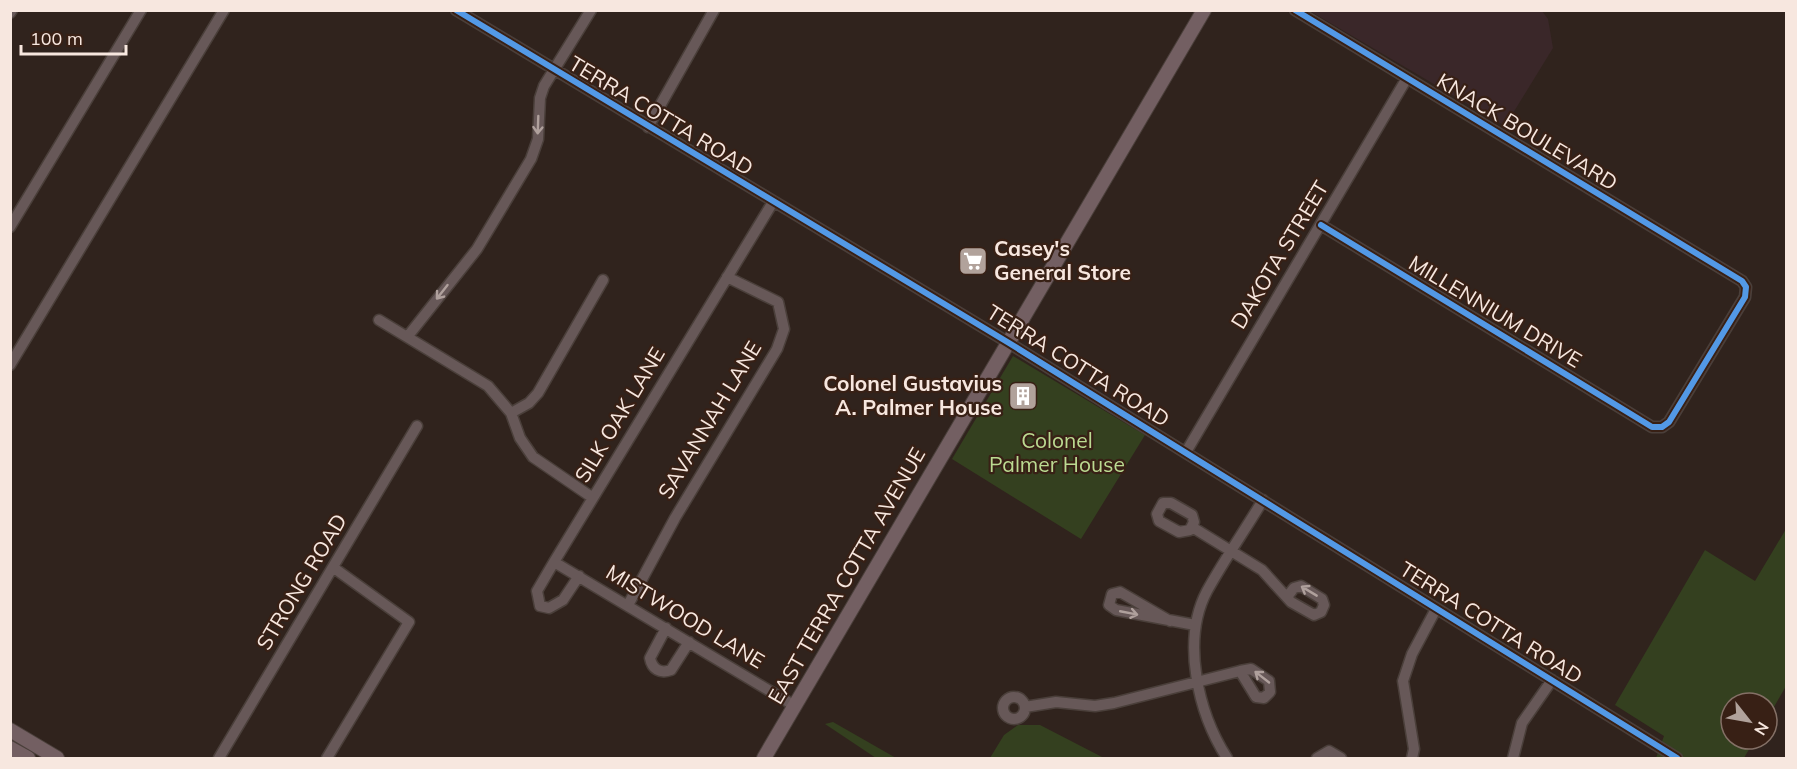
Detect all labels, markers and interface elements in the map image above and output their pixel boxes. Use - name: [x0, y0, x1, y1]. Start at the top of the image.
- scale bar: [21, 18, 126, 56]
- text: 100 m: [30, 27, 83, 50]
- street label: TERRA COTTA ROAD: [565, 50, 758, 180]
- street label: KNACK BOULEVARD: [1433, 67, 1622, 195]
- one-way arrow: [532, 115, 544, 135]
- street label: DAKOTA STREET: [1225, 176, 1334, 333]
- place label: Casey's General Store: [994, 235, 1131, 285]
- supermarket icon: Casey's General Store: [957, 245, 989, 277]
- street label: MILLENNIUM DRIVE: [1404, 249, 1587, 373]
- one-way arrow: [436, 284, 449, 300]
- street label: TERRA COTTA ROAD: [982, 298, 1175, 432]
- street label: SAVANNAH LANE: [652, 336, 766, 503]
- street label: SILK OAK LANE: [568, 342, 670, 487]
- place label: Colonel Gustavius A. Palmer House: [823, 370, 1002, 420]
- building icon: Colonel Gustavius A. Palmer House: [1007, 380, 1039, 412]
- park label: Colonel Palmer House: [989, 427, 1125, 477]
- street label: EAST TERRA COTTA AVENUE: [762, 443, 930, 708]
- street label: STRONG ROAD: [250, 509, 352, 654]
- street label: TERRA COTTA ROAD: [1395, 555, 1588, 689]
- street label: MISTWOOD LANE: [602, 559, 769, 674]
- one-way arrow: [1301, 585, 1318, 597]
- one-way arrow: [1118, 608, 1138, 619]
- one-way arrow: [1254, 671, 1270, 684]
- north arrow: [1719, 691, 1779, 751]
- text: N: [1750, 718, 1774, 739]

